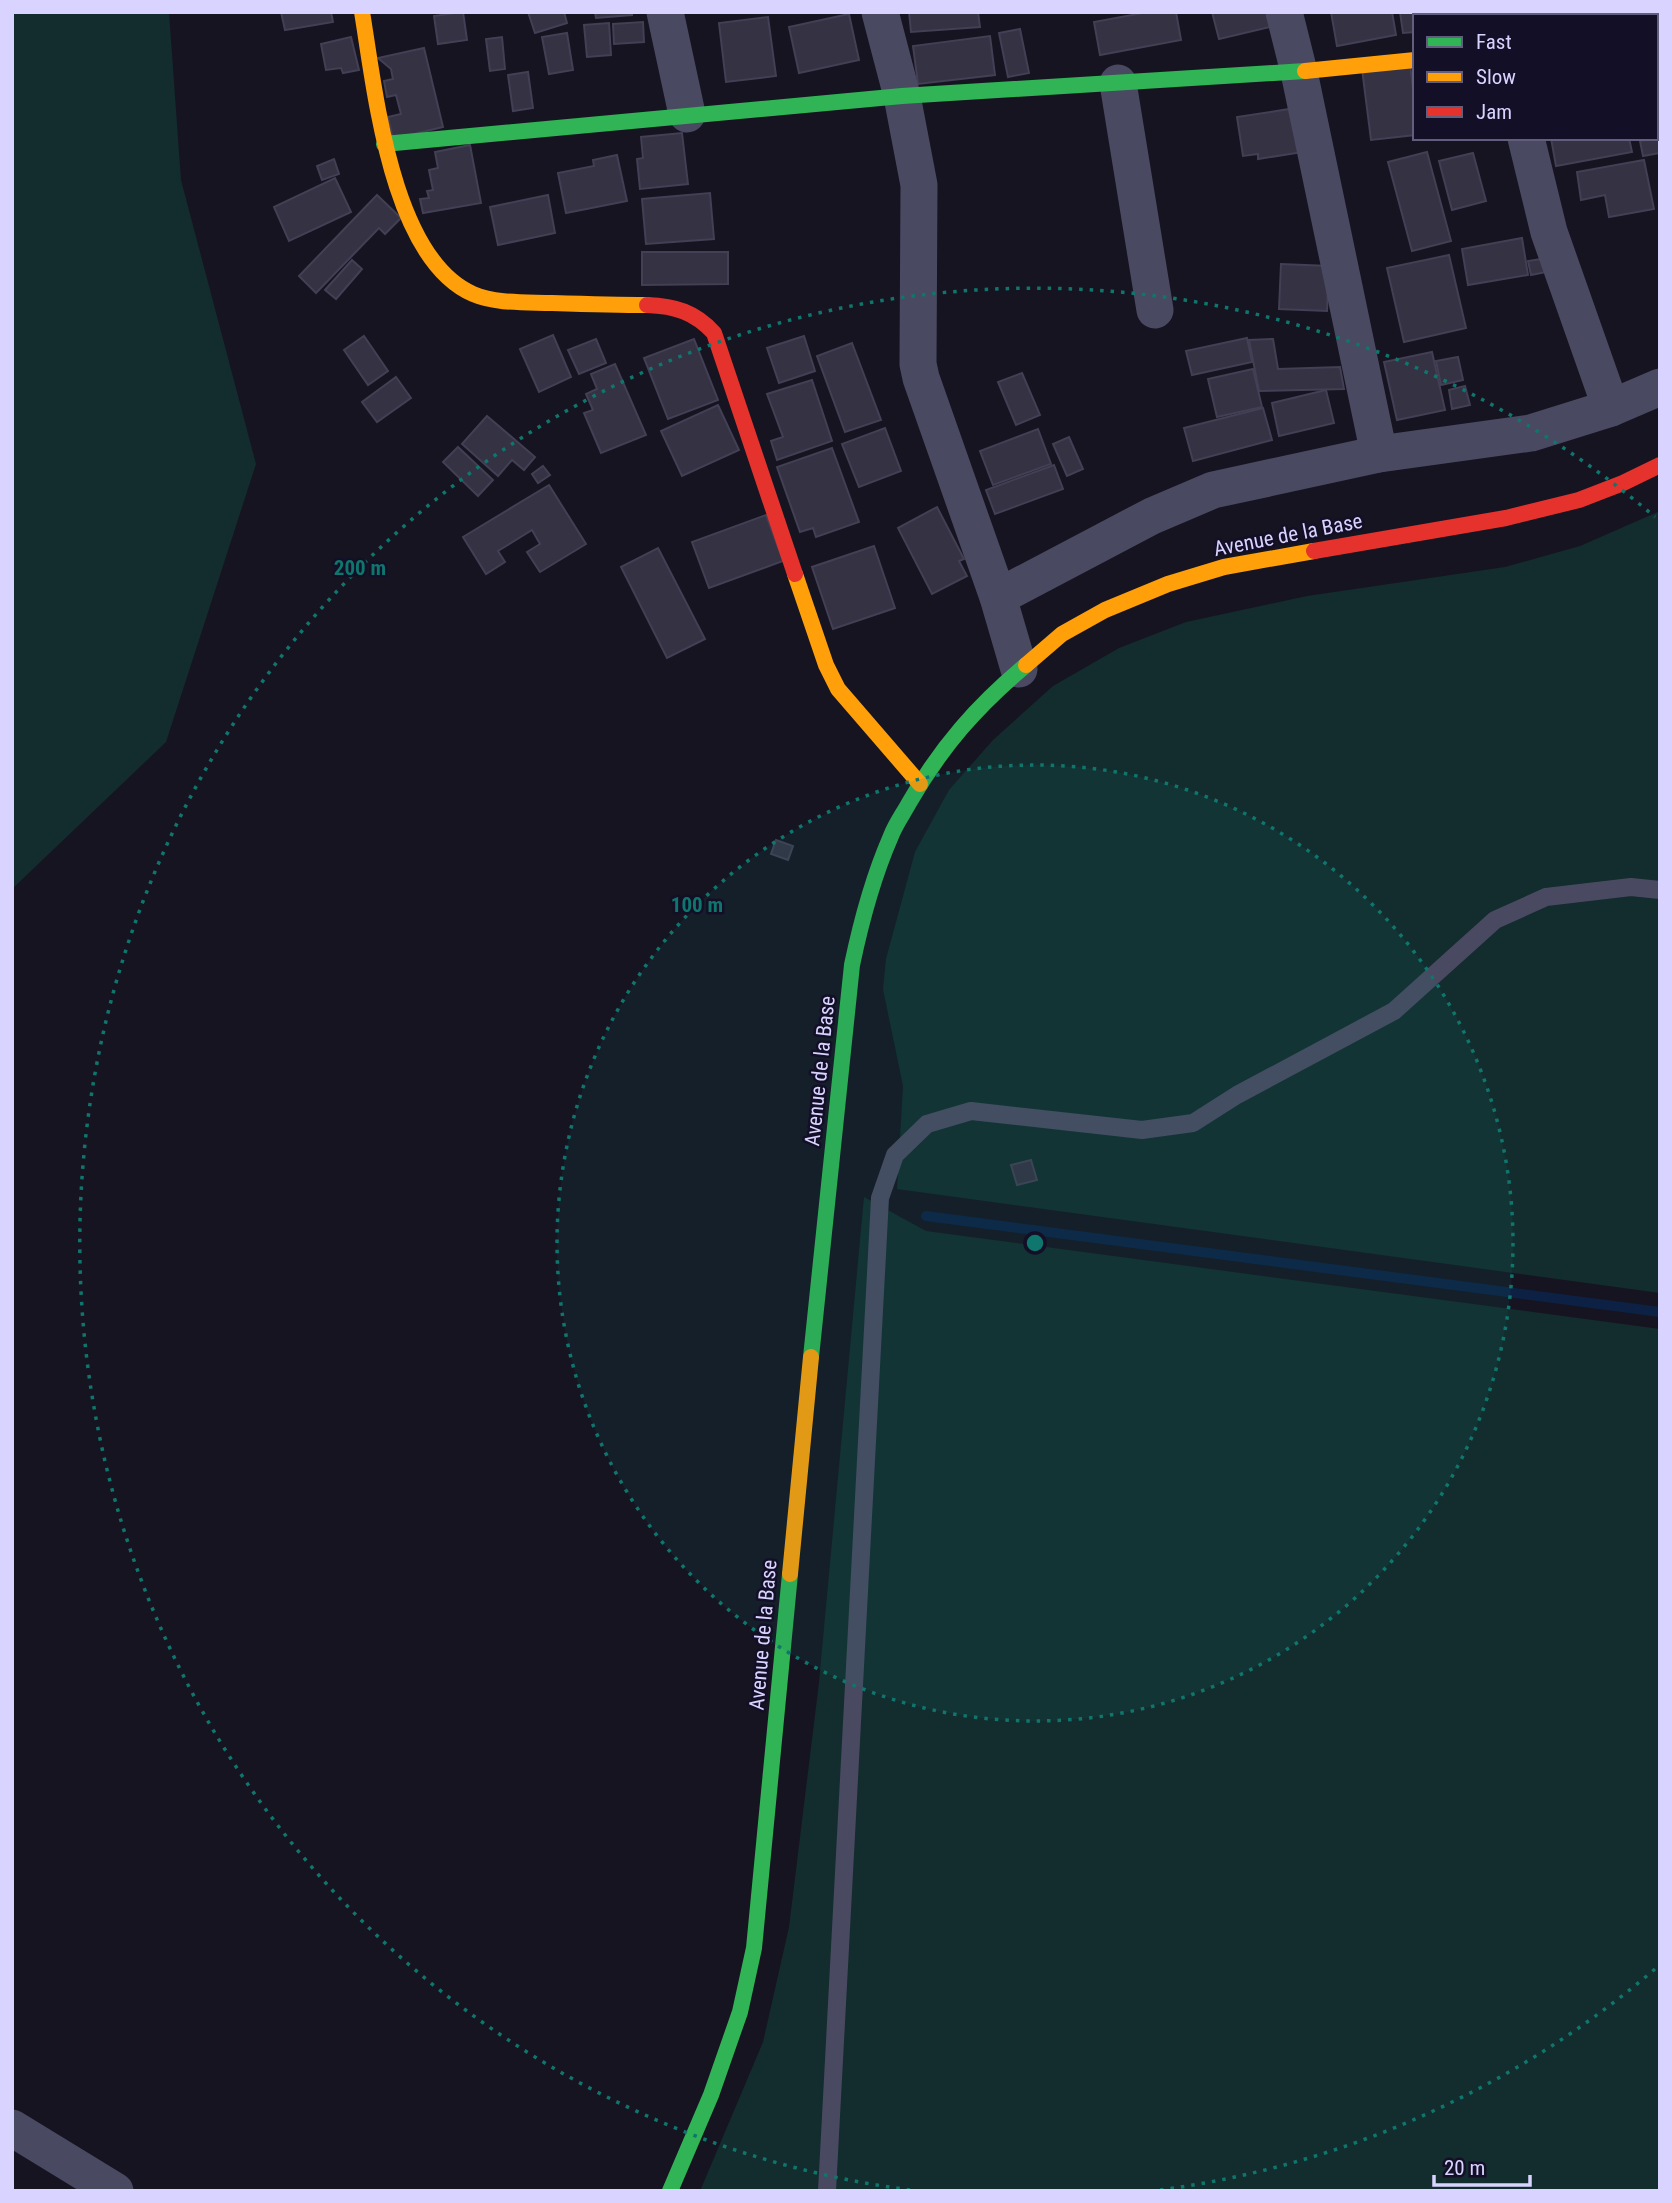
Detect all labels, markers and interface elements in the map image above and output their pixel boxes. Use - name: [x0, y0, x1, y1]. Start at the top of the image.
- legend: [1413, 14, 1658, 140]
- text: Fast: [1476, 30, 1512, 54]
- text: Slow: [1476, 65, 1516, 89]
- text: Jam: [1476, 100, 1512, 124]
- street label: Avenue de la Base: [1212, 509, 1365, 561]
- text: 200 m: [334, 556, 386, 580]
- text: 100 m: [671, 893, 723, 917]
- street label: Avenue de la Base: [800, 995, 840, 1147]
- centre of rings: [1023, 1231, 1047, 1255]
- street label: Avenue de la Base: [744, 1559, 782, 1711]
- scale bar: [1434, 2144, 1530, 2188]
- text: 20 m: [1444, 2156, 1485, 2180]

